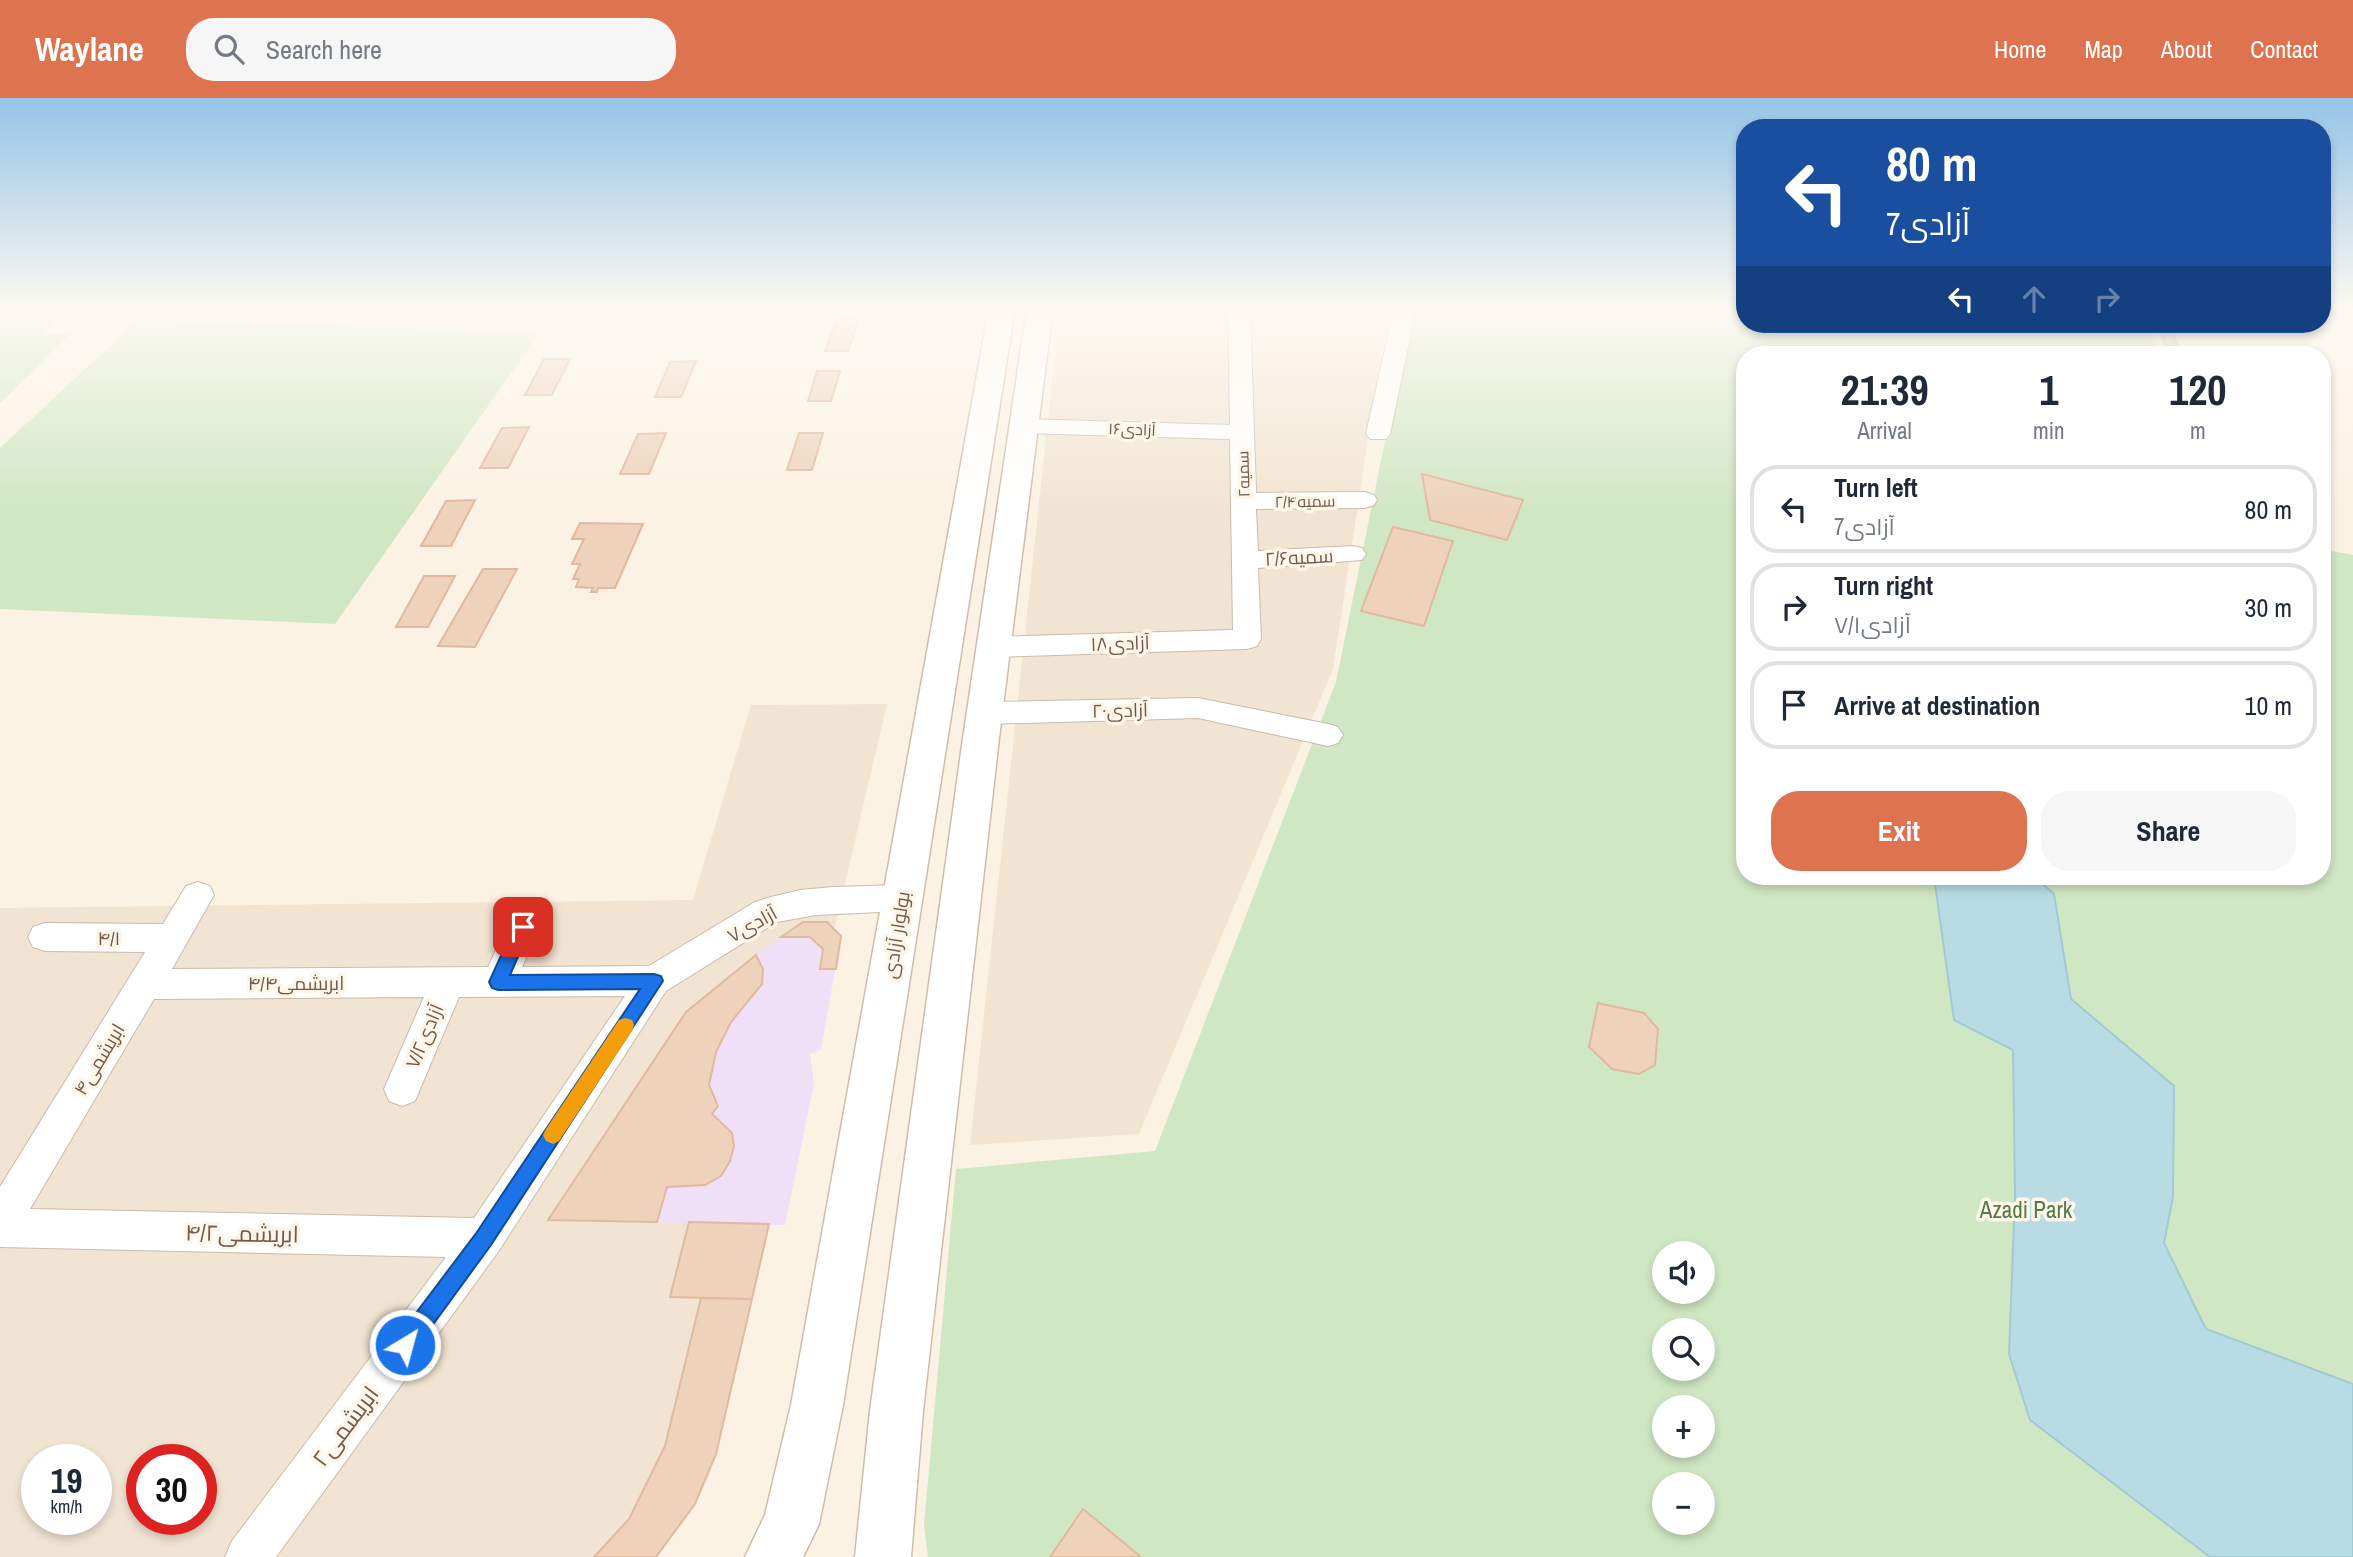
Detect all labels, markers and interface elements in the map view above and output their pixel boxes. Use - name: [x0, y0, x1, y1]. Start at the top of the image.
- search box: [186, 18, 676, 81]
- text: Waylane: [35, 27, 144, 71]
- icon: search: [210, 30, 248, 68]
- text: Search here: [266, 32, 382, 67]
- text: Home: [1994, 33, 2046, 65]
- text: Map: [2084, 33, 2123, 65]
- text: About: [2161, 33, 2212, 65]
- text: Contact: [2250, 33, 2318, 65]
- text: 80 m: [1886, 130, 1978, 196]
- icon: left: [1771, 147, 1862, 238]
- text: 7آزادی: [1886, 202, 1970, 245]
- icon: left: [1942, 280, 1980, 318]
- icon: ahead: [2015, 280, 2053, 318]
- icon: right: [2088, 280, 2126, 318]
- text: 21:39: [1841, 362, 1929, 418]
- text: 1: [2039, 362, 2058, 418]
- text: 120: [2169, 362, 2227, 418]
- text: Arrival: [1857, 415, 1912, 446]
- text: min: [2033, 415, 2065, 446]
- text: m: [2190, 415, 2206, 446]
- street label: آزادی۱۶: [1108, 417, 1157, 441]
- street label: ۲سمیه: [1231, 450, 1255, 498]
- text: Turn left: [1834, 470, 1918, 505]
- street label: سمیه۲/۴: [1274, 489, 1336, 513]
- icon: left: [1775, 490, 1813, 528]
- text: 80 m: [2245, 492, 2292, 527]
- text: 7آزادی: [1834, 511, 1895, 542]
- street label: سمیه۲/۶: [1264, 542, 1334, 572]
- text: Turn right: [1834, 568, 1933, 603]
- icon: right: [1775, 588, 1813, 626]
- text: 30 m: [2245, 590, 2292, 625]
- text: ۷/۱آزادی: [1834, 609, 1911, 640]
- street label: آزادی۱۸: [1090, 629, 1150, 657]
- icon: arrive: [1775, 686, 1813, 724]
- text: Arrive at destination: [1834, 688, 2040, 723]
- text: 10 m: [2245, 688, 2292, 723]
- street label: آزادی۲۰: [1092, 697, 1148, 723]
- button: Exit: [1771, 791, 2027, 871]
- button: Share: [2041, 791, 2296, 871]
- street label: بولوار آزادی: [876, 889, 916, 981]
- pin: [493, 897, 553, 957]
- street label: آزادی۷: [722, 900, 782, 948]
- icon: arrive: [504, 908, 542, 946]
- street label: ۴/۱: [98, 925, 120, 951]
- street label: ابریشمی۴/۴: [248, 970, 344, 996]
- street label: ۷/۲آزادی: [399, 1000, 449, 1072]
- street label: ابریشمی۴: [67, 1018, 131, 1100]
- park label: Azadi Park: [1979, 1194, 2073, 1225]
- street label: ابریشمی۴/۲: [185, 1217, 299, 1249]
- map controls: [1652, 1241, 1715, 1535]
- button: sound: [1652, 1241, 1715, 1304]
- position arrow: [368, 1308, 442, 1382]
- button: search: [1652, 1318, 1715, 1381]
- street label: ابریشمی۲: [305, 1379, 385, 1473]
- button: +: [1652, 1395, 1715, 1458]
- speed limit sign: 30: [126, 1444, 217, 1535]
- text: 19: [51, 1457, 82, 1504]
- button: −: [1652, 1472, 1715, 1535]
- text: km/h: [51, 1494, 83, 1519]

